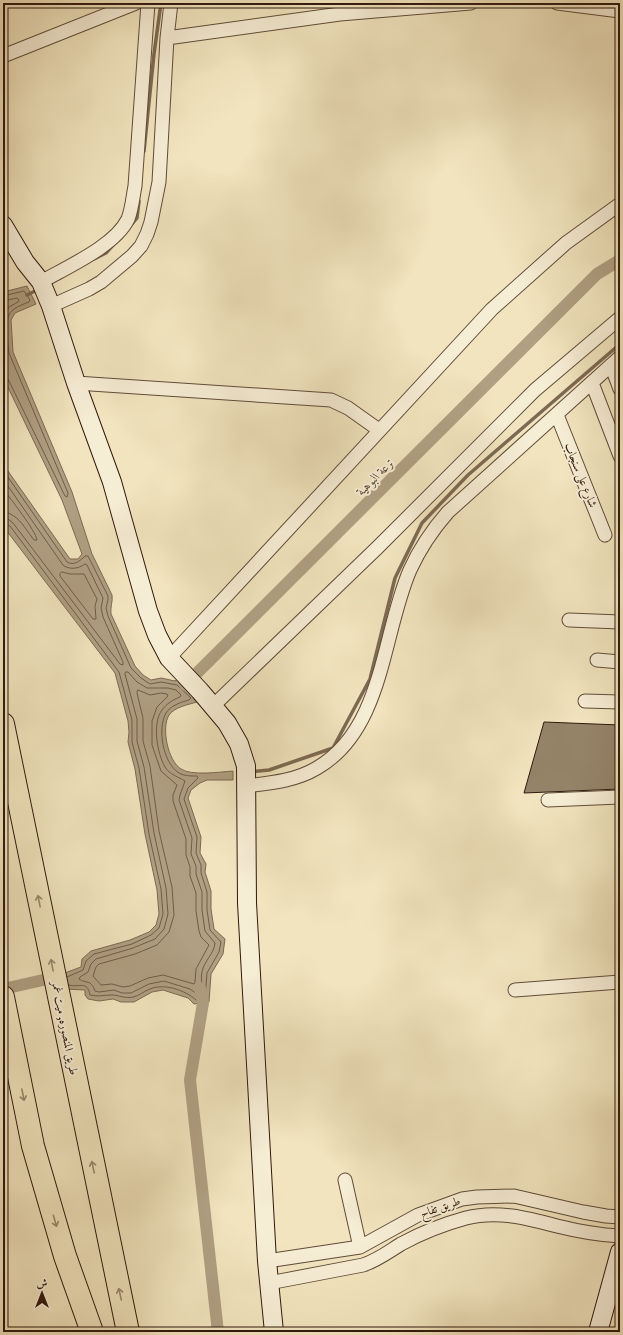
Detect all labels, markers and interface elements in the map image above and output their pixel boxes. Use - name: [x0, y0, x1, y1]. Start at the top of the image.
- street label: شارع على سنجاب: [558, 441, 600, 511]
- water label: ترعة البوهية: [353, 454, 399, 501]
- one-way arrow: [35, 895, 43, 908]
- one-way arrow: [48, 959, 56, 972]
- street label: طريق المنصوره, ميت غمر: [48, 978, 81, 1077]
- one-way arrow: [19, 1088, 27, 1101]
- one-way arrow: [89, 1160, 97, 1173]
- street label: طريق تفاح: [418, 1193, 464, 1224]
- one-way arrow: [52, 1214, 59, 1227]
- north arrow: [22, 1273, 62, 1313]
- text: ش: [37, 1277, 48, 1291]
- one-way arrow: [115, 1288, 123, 1301]

